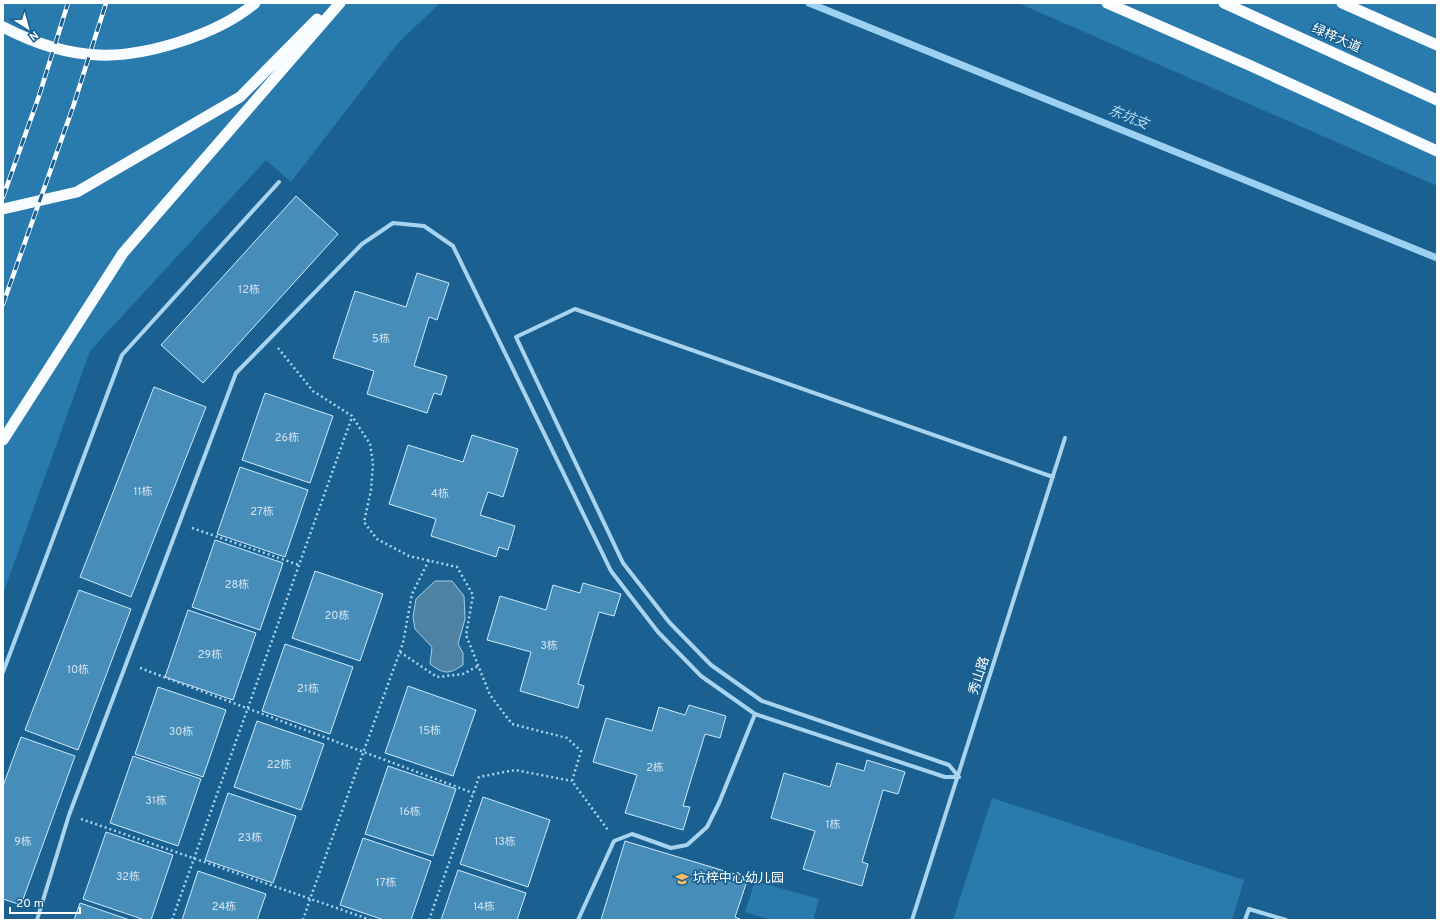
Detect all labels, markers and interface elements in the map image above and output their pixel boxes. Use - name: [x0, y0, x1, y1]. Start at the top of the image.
- north arrow: [8, 8, 48, 48]
- street label: 绿梓大道: [1309, 20, 1363, 57]
- text: N: [26, 27, 41, 43]
- water label: 东坑支: [1105, 102, 1153, 134]
- house number: 12栋: [238, 283, 260, 297]
- house number: 5栋: [372, 332, 390, 346]
- house number: 26栋: [275, 431, 299, 445]
- house number: 11栋: [133, 485, 153, 499]
- house number: 4栋: [431, 487, 449, 501]
- house number: 27栋: [250, 505, 274, 519]
- house number: 28栋: [225, 578, 249, 592]
- house number: 20栋: [325, 609, 349, 623]
- house number: 3栋: [540, 639, 558, 653]
- house number: 29栋: [198, 648, 222, 662]
- street label: 秀山路: [966, 655, 994, 697]
- house number: 10栋: [67, 663, 89, 677]
- house number: 21栋: [297, 682, 319, 696]
- house number: 15栋: [419, 724, 441, 738]
- house number: 30栋: [169, 725, 193, 739]
- house number: 22栋: [267, 758, 291, 772]
- house number: 2栋: [646, 761, 664, 775]
- house number: 31栋: [145, 794, 167, 808]
- house number: 16栋: [399, 805, 421, 819]
- house number: 1栋: [825, 818, 841, 832]
- house number: 23栋: [238, 831, 262, 845]
- house number: 9栋: [14, 835, 32, 849]
- house number: 13栋: [494, 835, 516, 849]
- house number: 32栋: [116, 870, 140, 884]
- place label: 坑梓中心幼儿园: [693, 870, 784, 887]
- school or university icon: 坑梓中心幼儿园: [674, 871, 690, 887]
- house number: 17栋: [376, 876, 396, 890]
- scale bar: [10, 889, 80, 915]
- text: 20 m: [16, 896, 44, 912]
- house number: 24栋: [212, 900, 236, 914]
- house number: 14栋: [473, 900, 495, 914]

